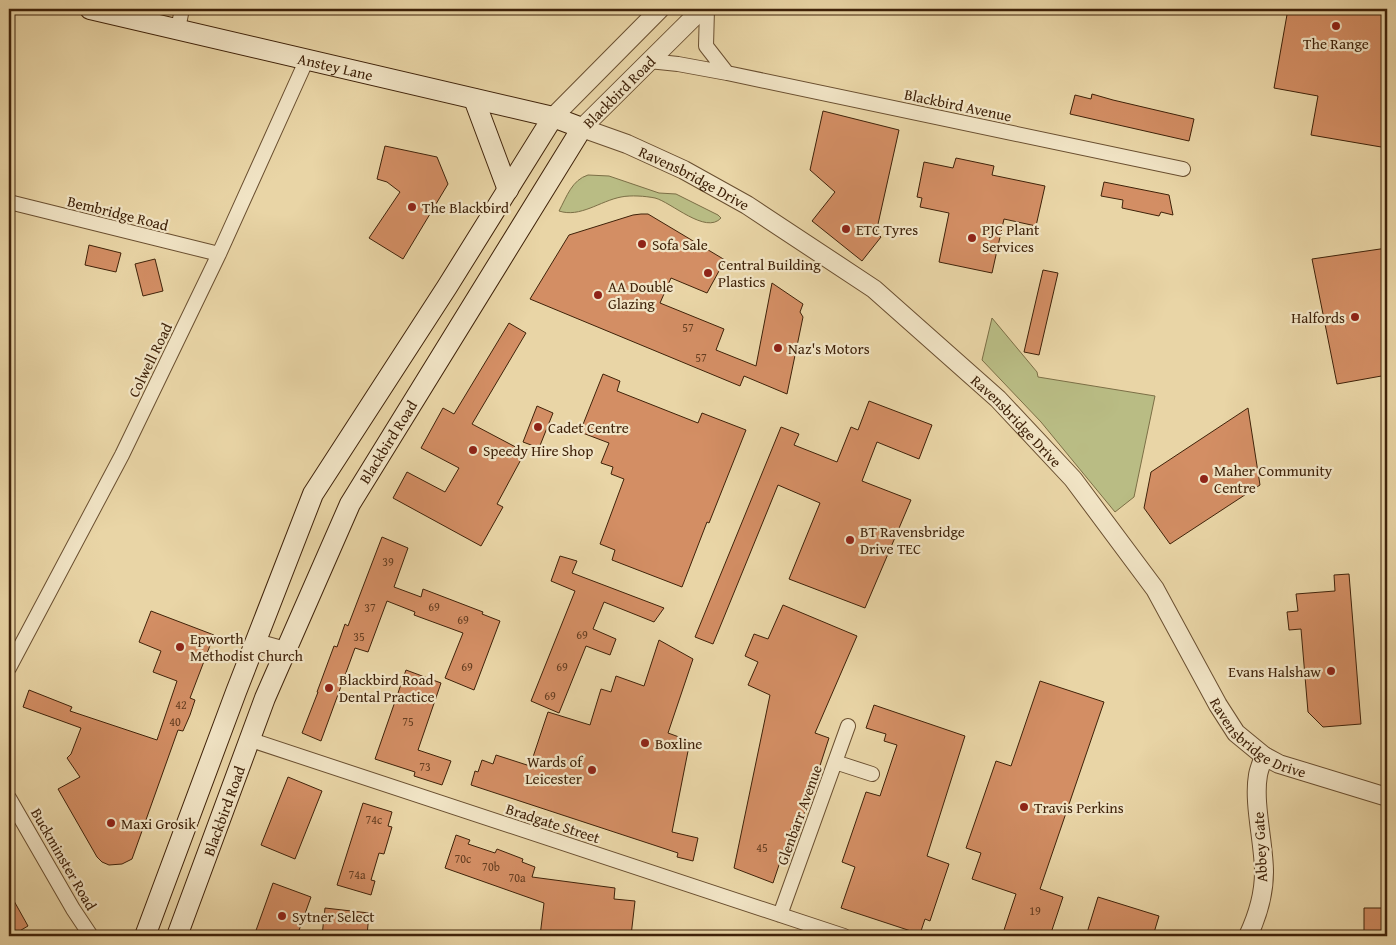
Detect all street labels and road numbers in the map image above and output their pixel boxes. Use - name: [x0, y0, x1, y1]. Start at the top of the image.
- street label: Anstey Lane: [296, 47, 375, 85]
- street label: Blackbird Road: [578, 51, 660, 133]
- street label: Blackbird Avenue: [902, 83, 1014, 127]
- street label: Ravensbridge Drive: [636, 140, 753, 215]
- street label: Bembridge Road: [65, 190, 171, 236]
- street label: Colwell Road: [123, 319, 177, 401]
- street label: Ravensbridge Drive: [967, 370, 1067, 471]
- street label: Blackbird Road: [354, 396, 422, 488]
- street label: Ravensbridge Drive: [1205, 694, 1309, 782]
- street label: Glenbarr Avenue: [771, 762, 827, 868]
- street label: Blackbird Road: [198, 763, 250, 859]
- street label: Bradgate Street: [503, 798, 603, 848]
- street label: Buckminster Road: [26, 804, 102, 914]
- street label: Abbey Gate: [1248, 811, 1272, 883]

